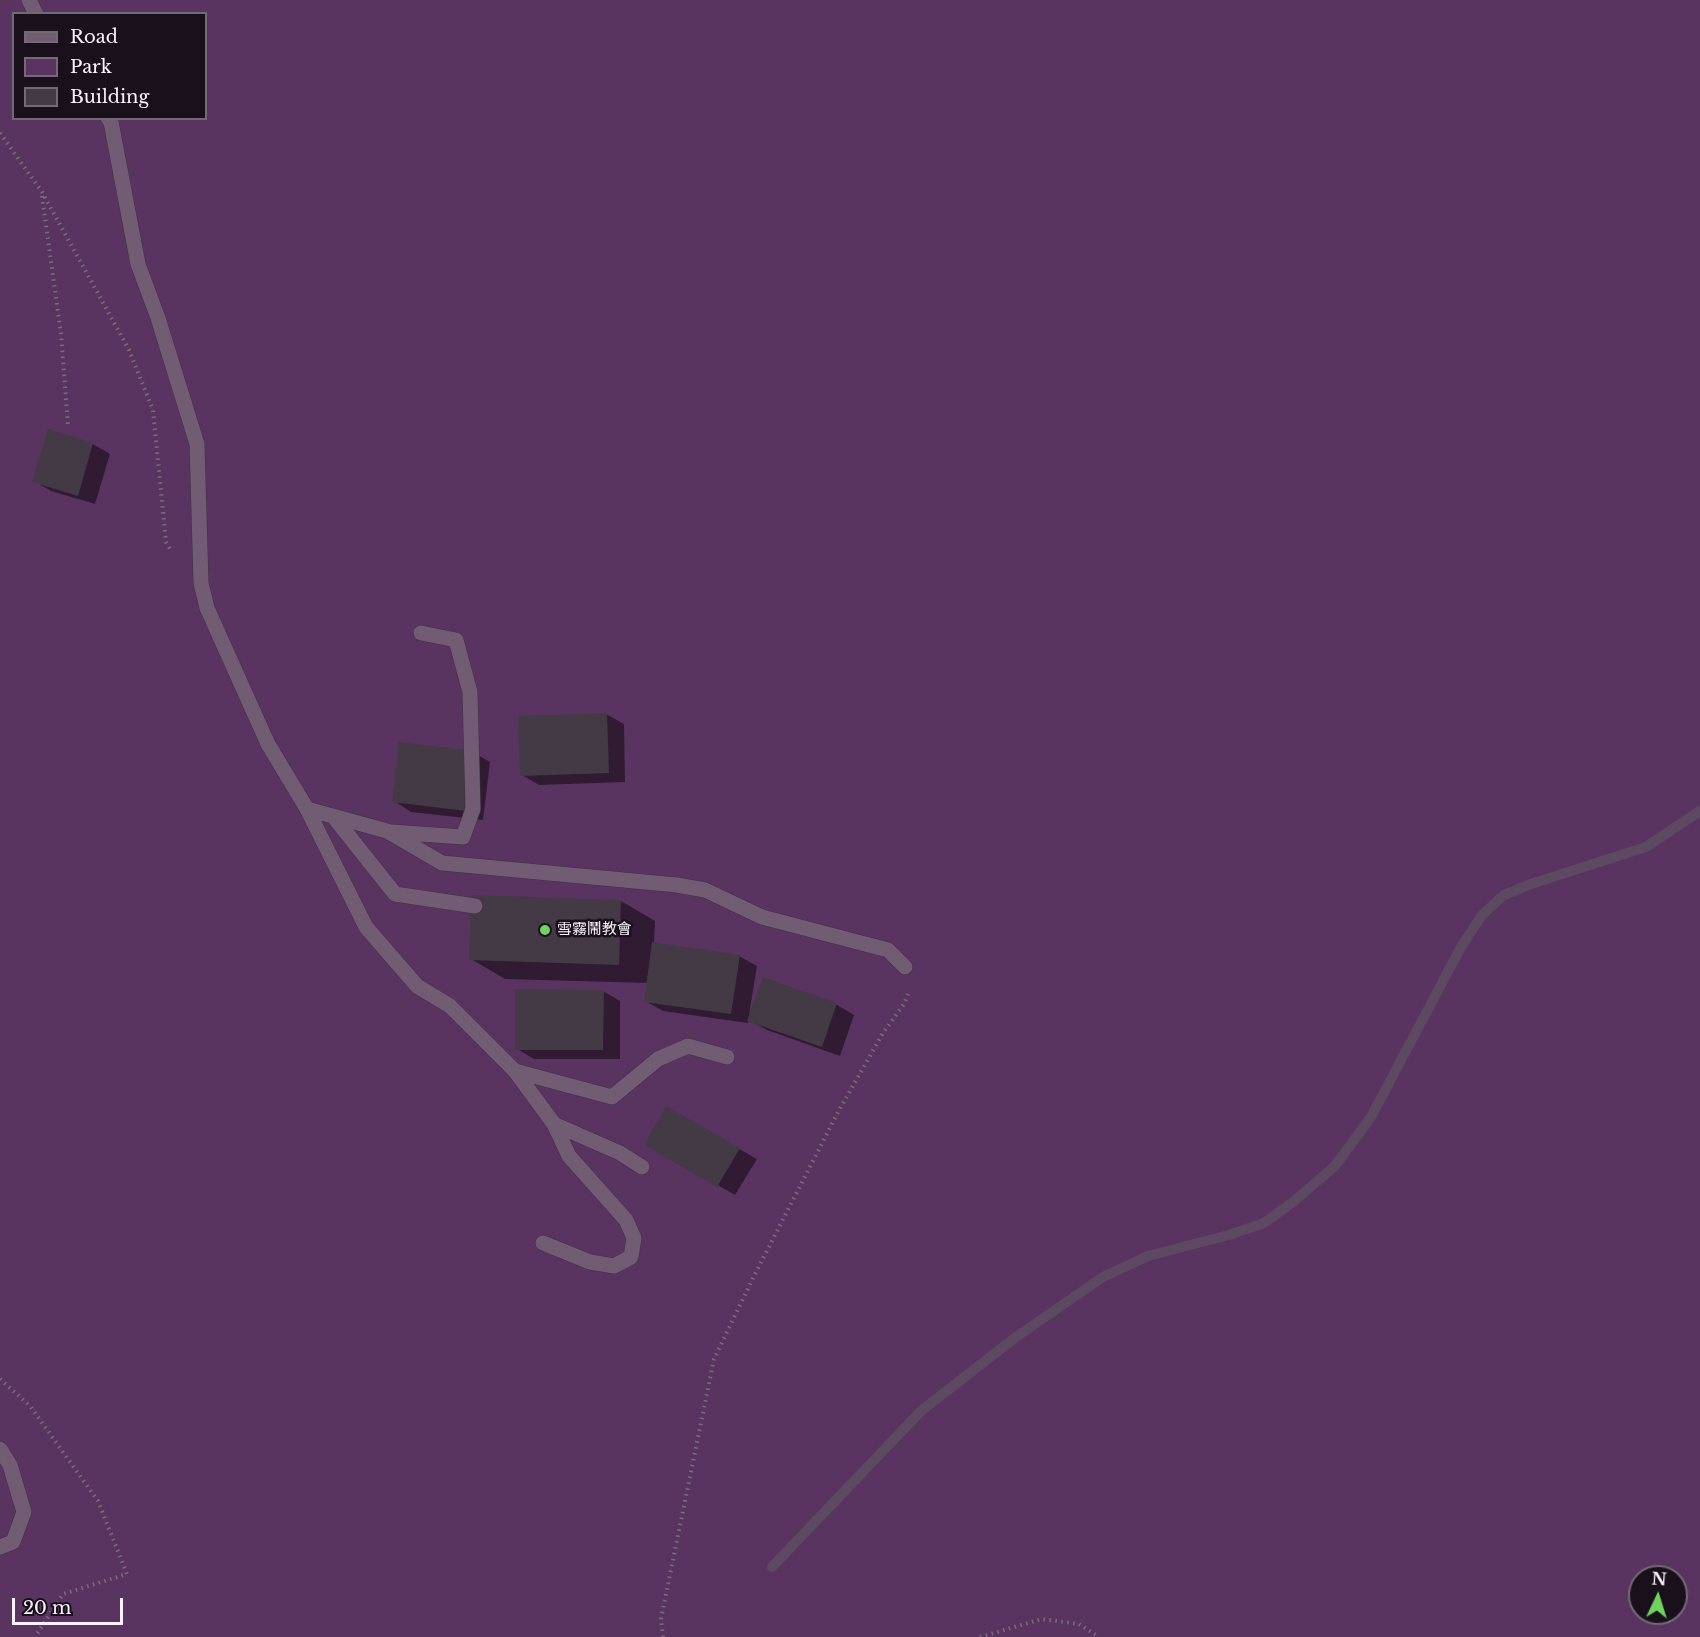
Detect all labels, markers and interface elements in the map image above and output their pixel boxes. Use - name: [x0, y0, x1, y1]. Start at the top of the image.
- legend: [12, 12, 207, 120]
- text: Road: [70, 26, 118, 48]
- text: Park: [70, 56, 112, 78]
- text: Building: [70, 86, 149, 108]
- place label: 雪霧鬧教會: [557, 921, 632, 939]
- marker: 雪霧鬧教會: [538, 923, 552, 937]
- north arrow: [1628, 1565, 1688, 1625]
- text: N: [1651, 1569, 1667, 1590]
- scale bar: [15, 1586, 126, 1624]
- text: 20 m: [23, 1597, 71, 1619]

